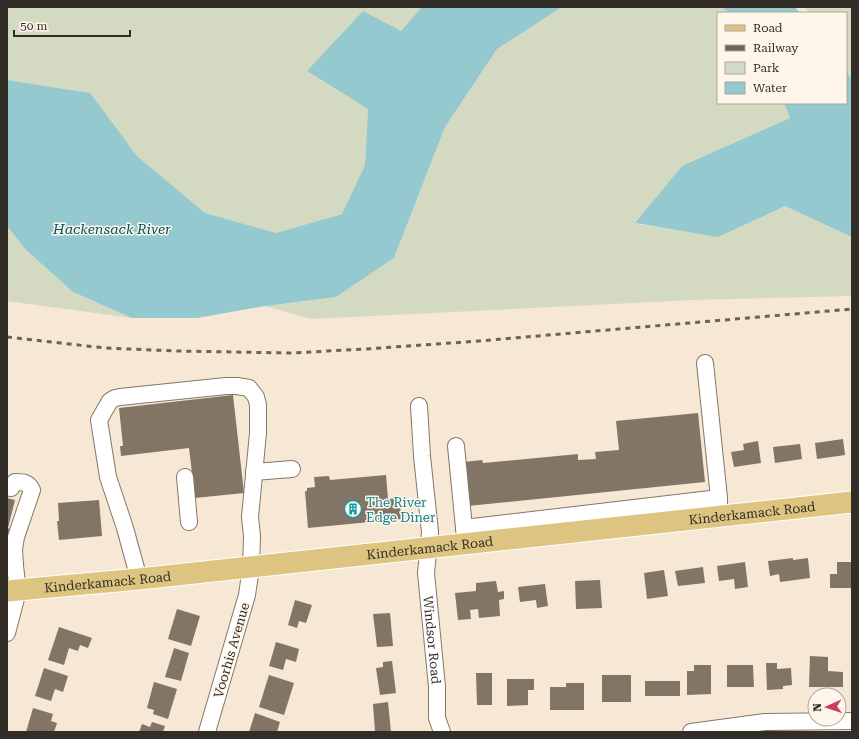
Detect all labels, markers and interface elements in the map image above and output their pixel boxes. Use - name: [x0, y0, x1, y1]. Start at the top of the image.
- scale bar: [14, 12, 130, 38]
- legend: [717, 12, 847, 104]
- text: 50 m: [20, 19, 47, 33]
- text: Road: [753, 21, 783, 35]
- text: Railway: [753, 41, 799, 55]
- text: Park: [753, 61, 780, 75]
- text: Water: [753, 81, 787, 95]
- water label: Hackensack River: [52, 221, 171, 237]
- place label: The River Edge Diner: [366, 495, 436, 525]
- building icon: The River Edge Diner: [343, 499, 363, 519]
- street label: Kinderkamack Road: [688, 499, 817, 528]
- street label: Kinderkamack Road: [366, 534, 495, 562]
- street label: Kinderkamack Road: [44, 569, 172, 596]
- street label: Windsor Road: [420, 595, 444, 686]
- street label: Voorhis Avenue: [211, 601, 252, 699]
- north arrow: [807, 687, 847, 727]
- text: N: [811, 702, 824, 712]

